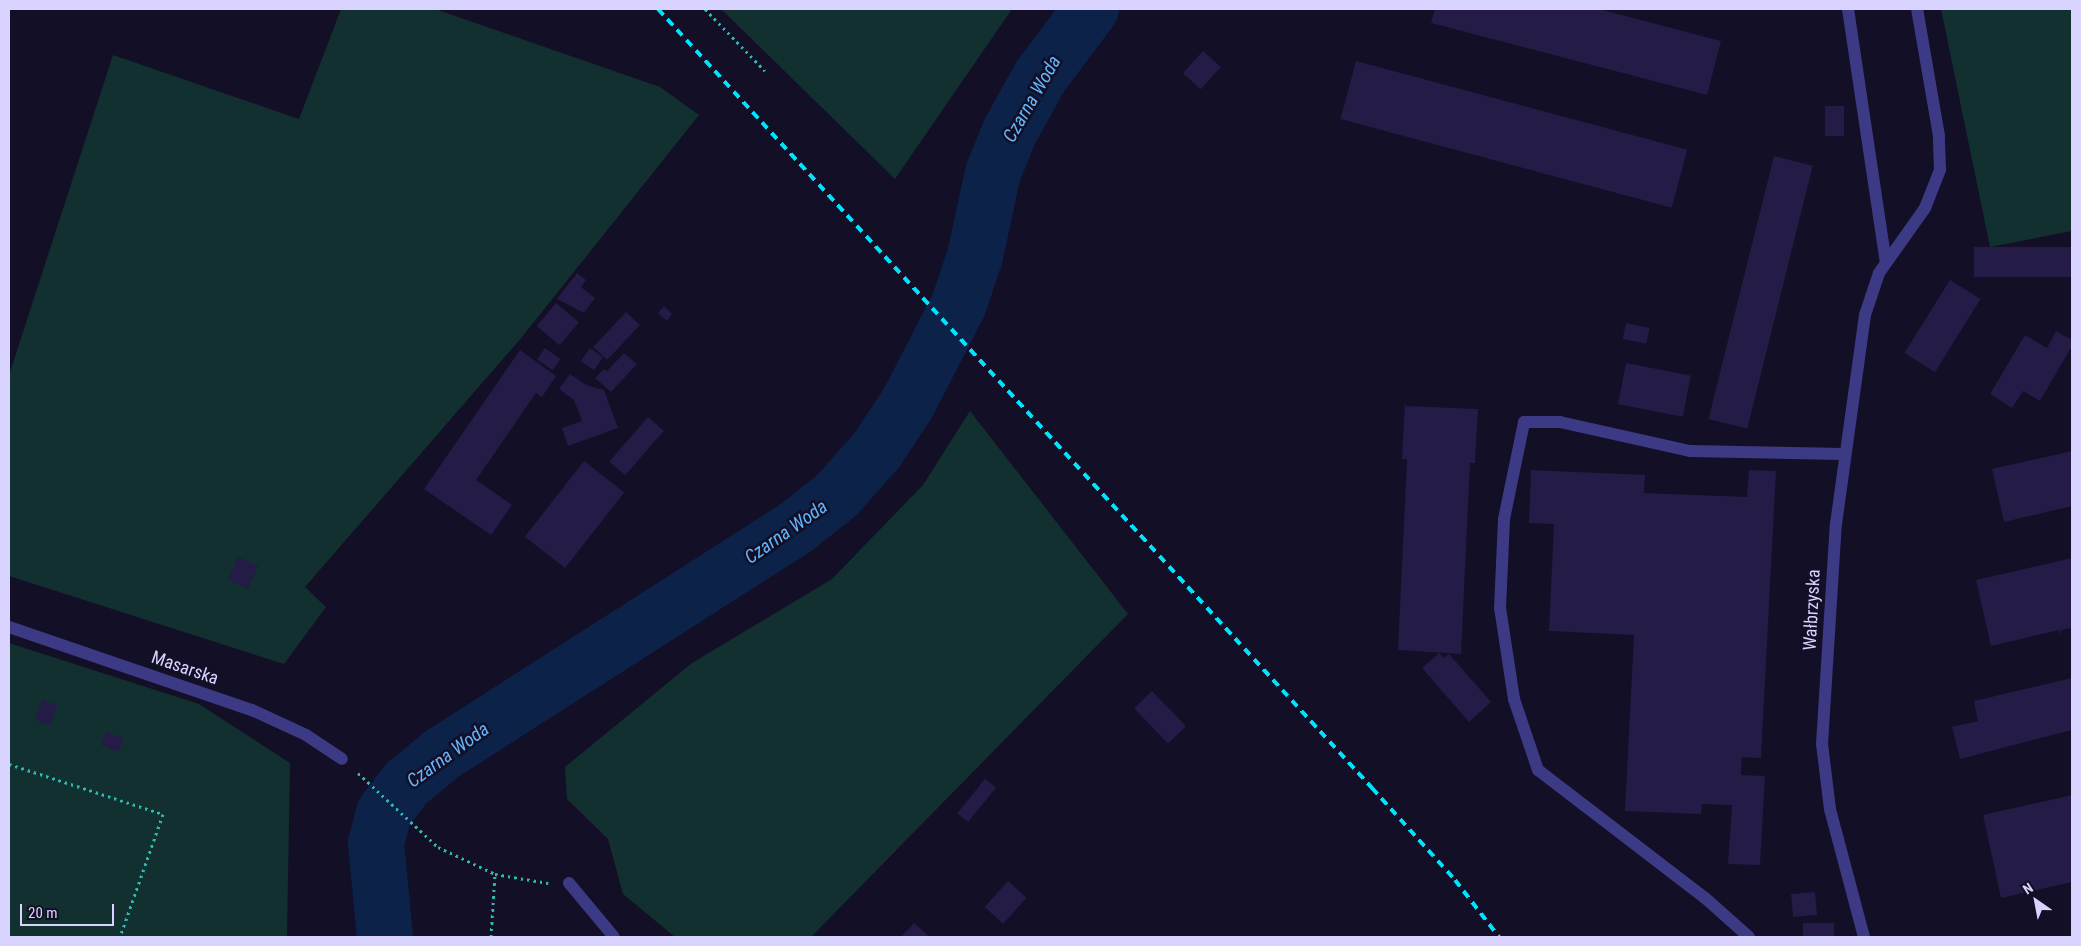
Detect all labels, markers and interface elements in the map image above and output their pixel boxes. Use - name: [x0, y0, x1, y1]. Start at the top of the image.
- water label: Czarna Woda: [998, 52, 1066, 146]
- water label: Czarna Woda: [740, 495, 832, 569]
- street label: Wałbrzyska: [1799, 569, 1825, 651]
- street label: Masarska: [149, 646, 221, 690]
- water label: Czarna Woda: [402, 718, 494, 792]
- north arrow: [2011, 876, 2061, 926]
- text: N: [2020, 879, 2036, 897]
- scale bar: [22, 894, 116, 926]
- text: 20 m: [28, 904, 58, 922]

